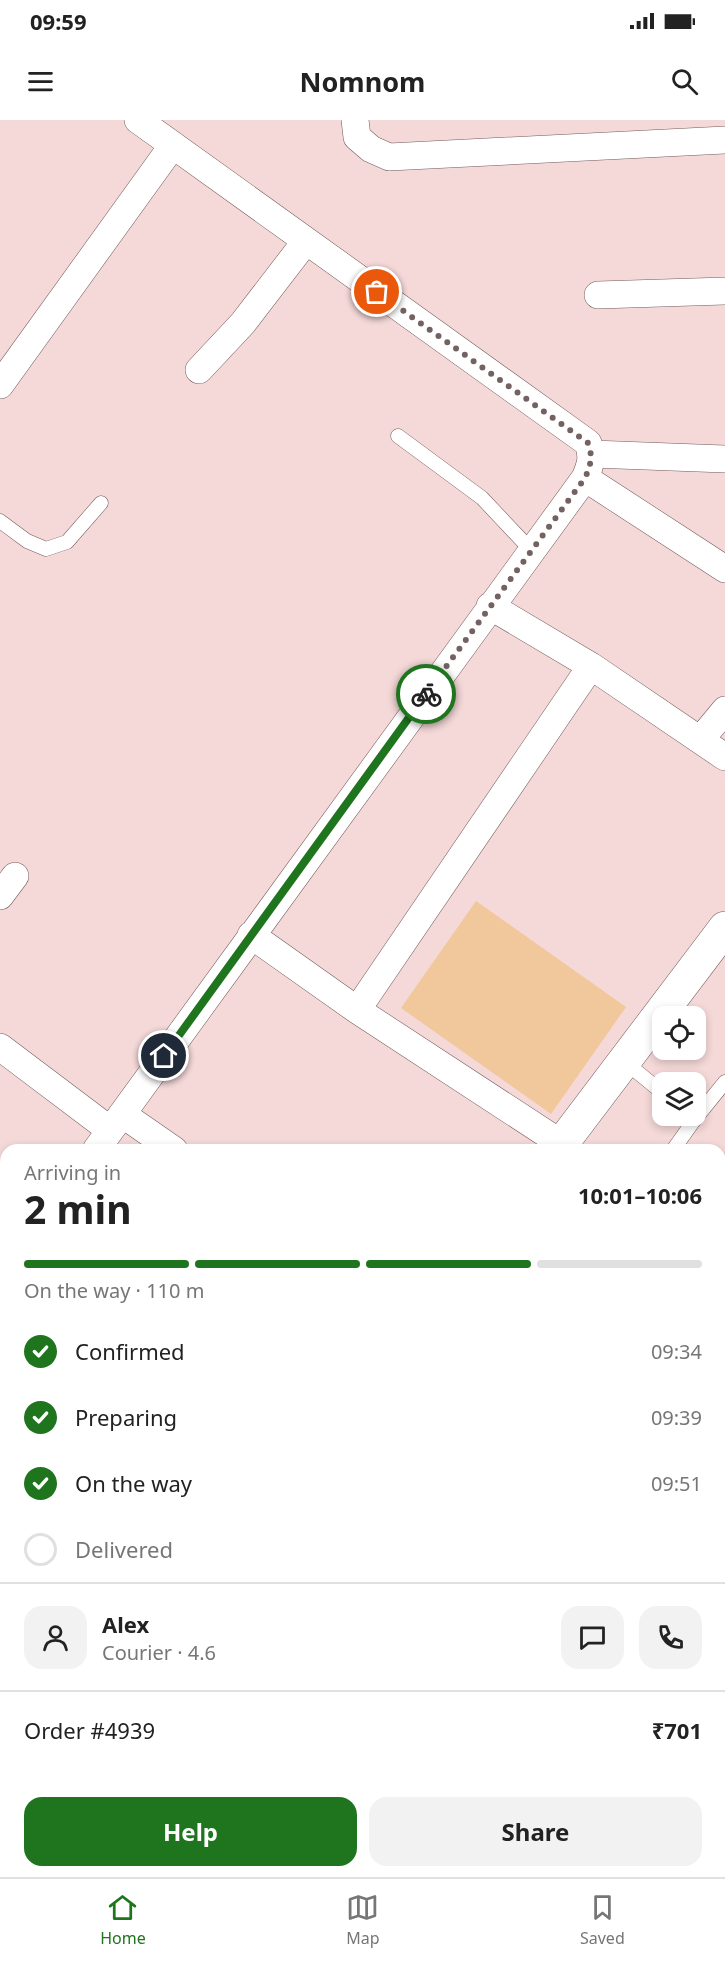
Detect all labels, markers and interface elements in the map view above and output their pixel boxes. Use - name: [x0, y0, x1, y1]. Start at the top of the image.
- text: 09:59: [30, 6, 87, 36]
- text: Nomnom: [300, 63, 425, 100]
- icon: menu: [24, 65, 57, 98]
- icon: search: [668, 65, 701, 98]
- pin: [351, 266, 402, 317]
- icon: bag: [360, 275, 393, 308]
- courier: [396, 664, 456, 724]
- icon: bike: [410, 678, 443, 711]
- map controls: [652, 1006, 706, 1126]
- button: locate: [652, 1006, 706, 1060]
- pin: [138, 1030, 189, 1081]
- icon: home: [147, 1039, 180, 1072]
- button: layers: [652, 1072, 706, 1126]
- text: Arriving in: [24, 1159, 121, 1186]
- text: 10:01–10:06: [578, 1180, 702, 1210]
- text: 2 min: [24, 1182, 131, 1235]
- text: On the way · 110 m: [24, 1277, 204, 1304]
- icon: check: [24, 1335, 57, 1368]
- text: Confirmed: [75, 1336, 185, 1366]
- text: 09:34: [651, 1338, 702, 1365]
- icon: check: [24, 1401, 57, 1434]
- text: Preparing: [75, 1402, 177, 1432]
- text: 09:39: [651, 1404, 702, 1431]
- icon: check: [24, 1467, 57, 1500]
- text: On the way: [75, 1468, 192, 1498]
- text: 09:51: [651, 1470, 702, 1497]
- text: Delivered: [75, 1534, 173, 1564]
- button: person: [24, 1606, 87, 1669]
- button: chat: [561, 1606, 624, 1669]
- button: phone: [639, 1606, 702, 1669]
- text: Alex: [102, 1609, 149, 1639]
- text: Courier · 4.6: [102, 1639, 216, 1666]
- text: Order #4939: [24, 1715, 155, 1745]
- text: ₹701: [652, 1715, 702, 1745]
- button: Help: [24, 1797, 357, 1866]
- button: Share: [369, 1797, 702, 1866]
- tab: Home: [100, 1891, 146, 1949]
- tab: Map: [346, 1891, 380, 1949]
- tab: Saved: [580, 1891, 625, 1949]

